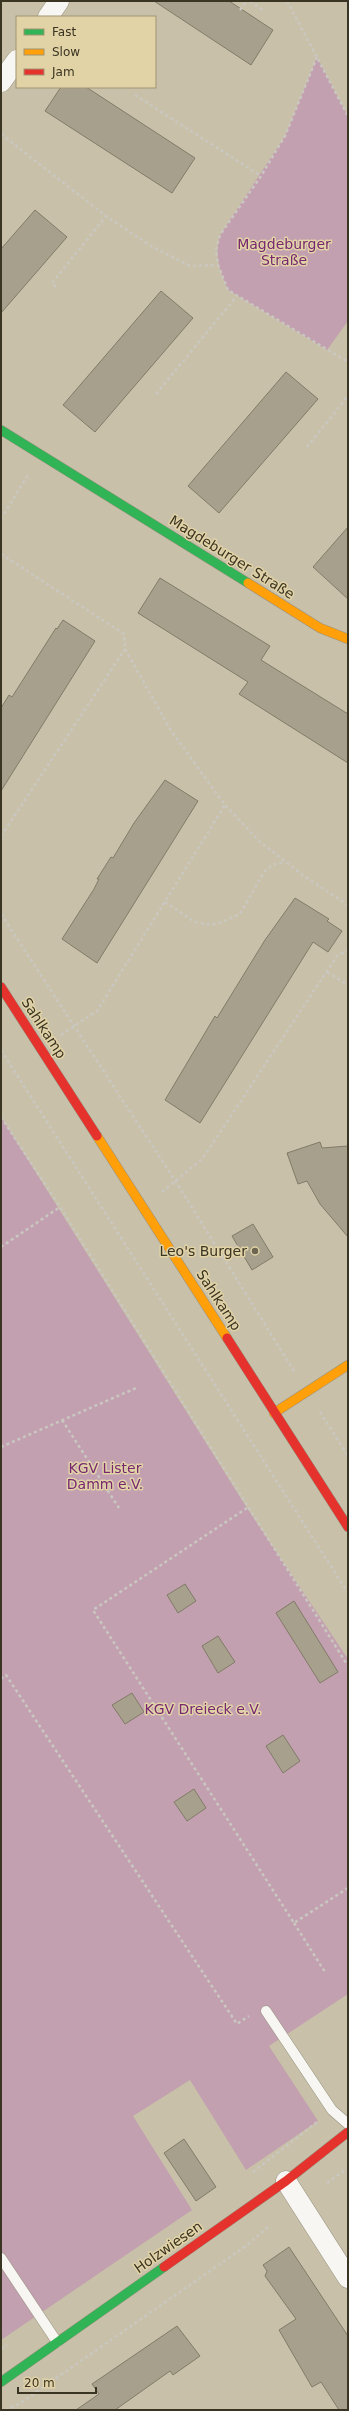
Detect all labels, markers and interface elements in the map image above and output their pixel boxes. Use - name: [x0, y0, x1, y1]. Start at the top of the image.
- legend: [16, 16, 156, 88]
- text: Fast: [52, 25, 76, 39]
- text: Slow: [52, 45, 80, 59]
- text: Jam: [51, 65, 75, 79]
- park label: Magdeburger Straße: [237, 236, 331, 268]
- street label: Magdeburger Straße: [167, 512, 297, 602]
- street label: Sahlkamp: [18, 995, 70, 1061]
- place label: Leo's Burger: [159, 1243, 247, 1259]
- marker: Leo's Burger: [250, 1246, 260, 1256]
- street label: Sahlkamp: [193, 1267, 245, 1333]
- park label: KGV Lister Damm e.V.: [67, 1460, 143, 1492]
- park label: KGV Dreieck e.V.: [145, 1701, 261, 1717]
- street label: Holzwiesen: [131, 2218, 205, 2276]
- scale bar: [18, 2369, 96, 2395]
- text: 20 m: [24, 2376, 55, 2390]

